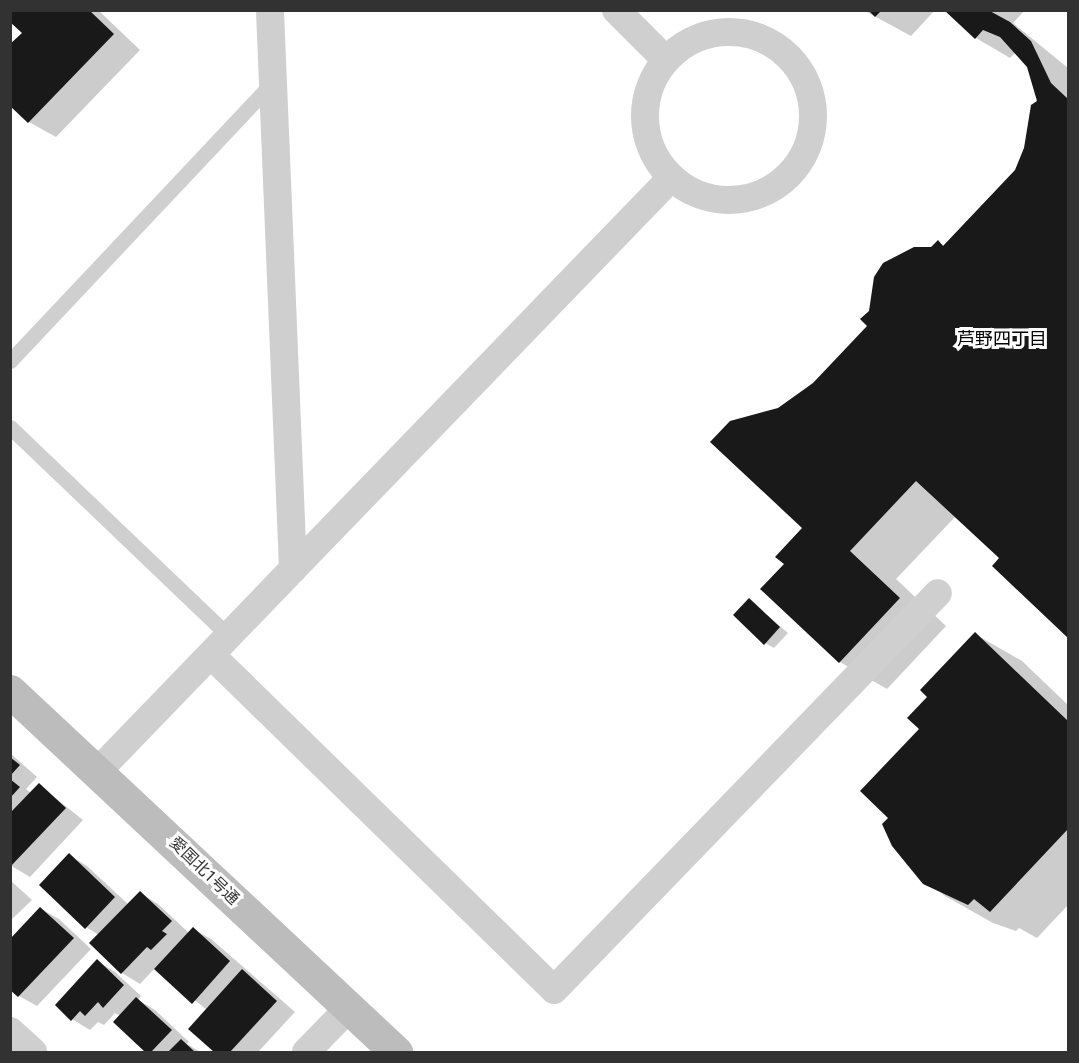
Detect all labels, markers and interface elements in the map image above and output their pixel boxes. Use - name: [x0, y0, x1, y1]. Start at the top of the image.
- district label: 芦野四丁目: [957, 328, 1047, 350]
- street label: 愛国北1号通: [165, 833, 243, 909]

